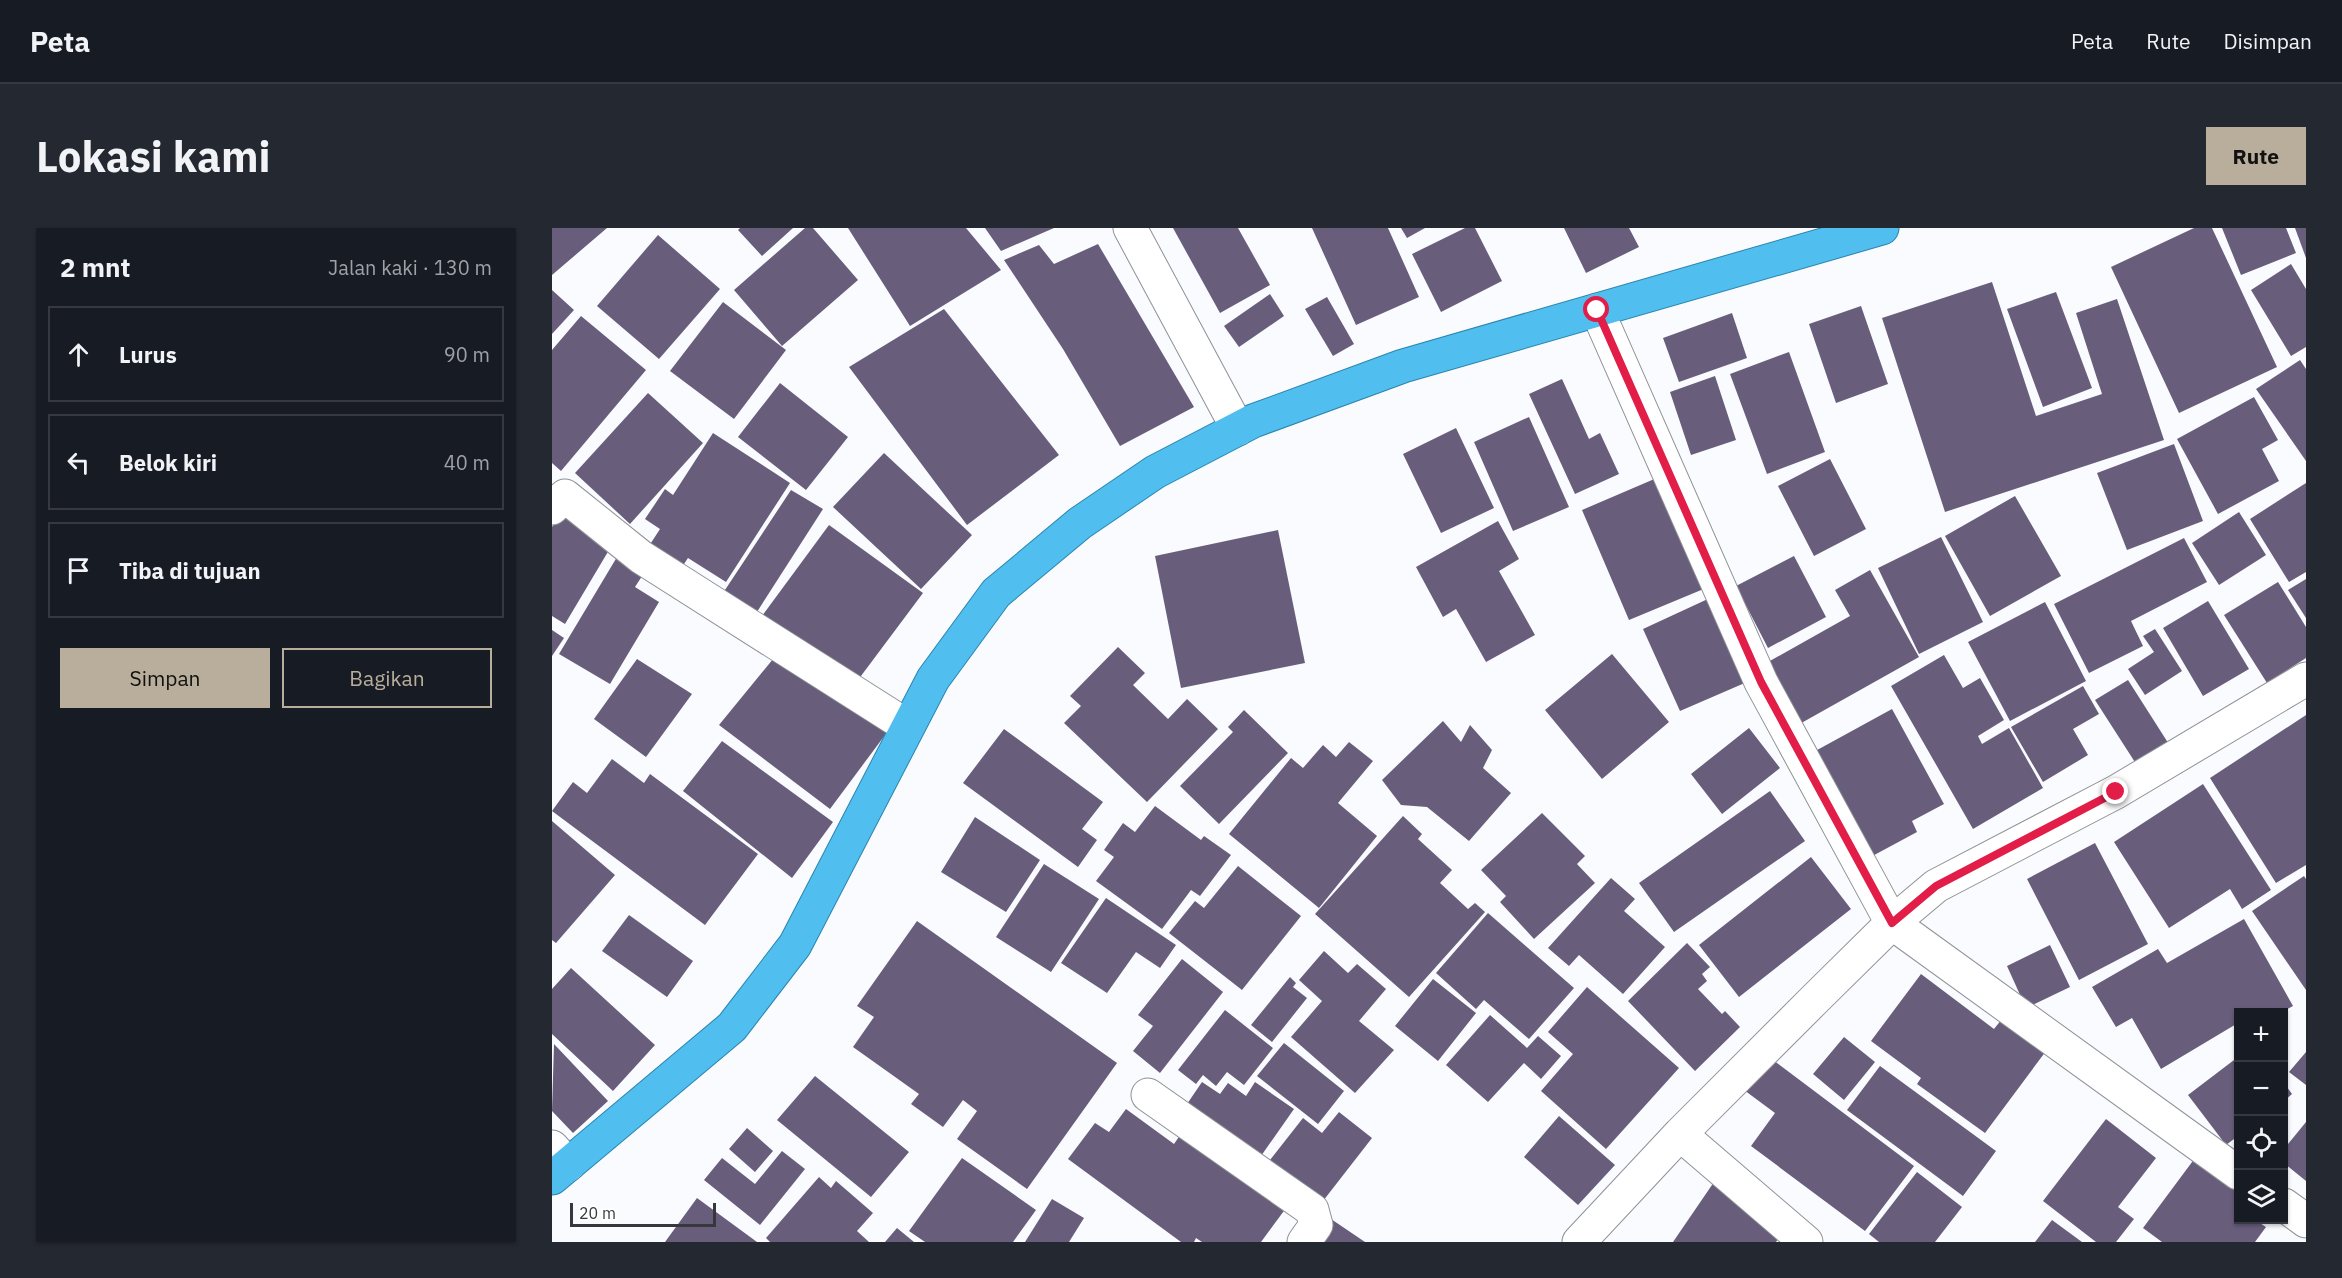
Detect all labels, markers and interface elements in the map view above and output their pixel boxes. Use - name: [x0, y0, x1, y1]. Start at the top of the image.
- text: Peta: [30, 23, 90, 60]
- text: Peta: [2071, 27, 2113, 55]
- text: Rute: [2146, 27, 2191, 55]
- text: Disimpan: [2224, 27, 2312, 55]
- button: Rute: [2206, 127, 2306, 185]
- text: Lokasi kami: [36, 129, 270, 184]
- text: 2 mnt: [60, 250, 130, 284]
- text: Jalan kaki · 130 m: [328, 254, 492, 281]
- route start: [1583, 296, 1609, 322]
- icon: ahead: [62, 338, 95, 371]
- text: Lurus: [119, 340, 177, 369]
- text: 90 m: [444, 341, 490, 368]
- icon: left: [62, 446, 95, 479]
- text: Belok kiri: [119, 448, 217, 477]
- text: 40 m: [444, 449, 490, 476]
- icon: arrive: [62, 554, 95, 587]
- text: Tiba di tujuan: [119, 556, 261, 585]
- button: Simpan: [60, 648, 270, 708]
- button: Bagikan: [282, 648, 492, 708]
- route end: [2102, 778, 2128, 804]
- map controls: [2234, 1008, 2288, 1224]
- button: +: [2234, 1008, 2288, 1062]
- button: −: [2234, 1062, 2288, 1116]
- button: locate: [2234, 1116, 2288, 1170]
- button: layers: [2234, 1170, 2288, 1224]
- scale bar: [570, 1200, 716, 1228]
- text: 20 m: [579, 1203, 616, 1223]

